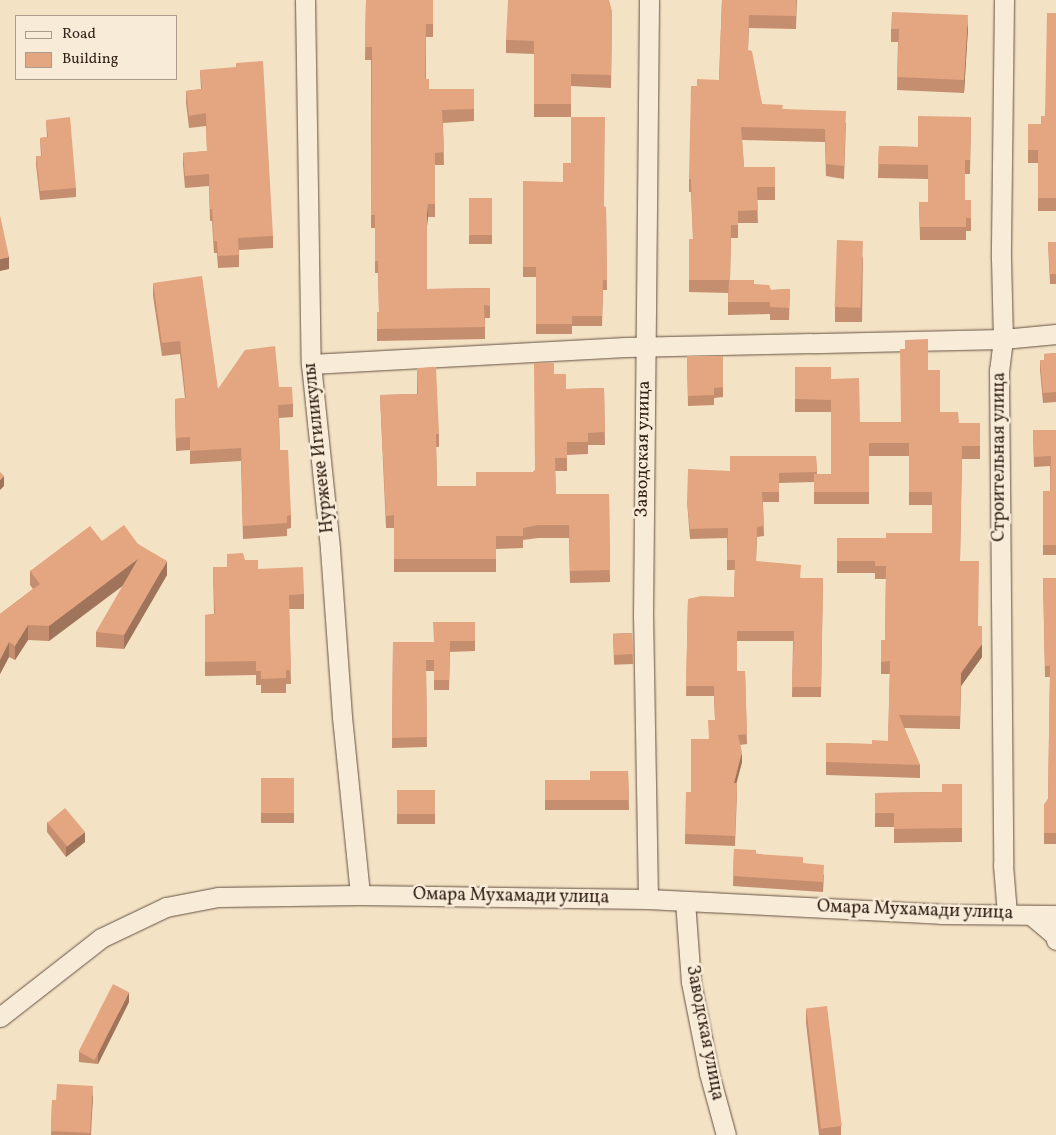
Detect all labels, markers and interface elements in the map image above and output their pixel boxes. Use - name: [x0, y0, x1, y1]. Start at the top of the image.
- legend: [15, 15, 178, 80]
- text: Road: [62, 24, 96, 45]
- text: Building: [62, 49, 118, 70]
- street label: Нуржеке Игиликулы: [300, 362, 340, 534]
- street label: Строительная улица: [989, 372, 1011, 542]
- street label: Заводская улица: [632, 380, 656, 518]
- street label: Омара Мухамади улица: [412, 884, 610, 910]
- street label: Омара Мухамади улица: [816, 897, 1014, 925]
- street label: Заводская улица: [680, 963, 728, 1103]

